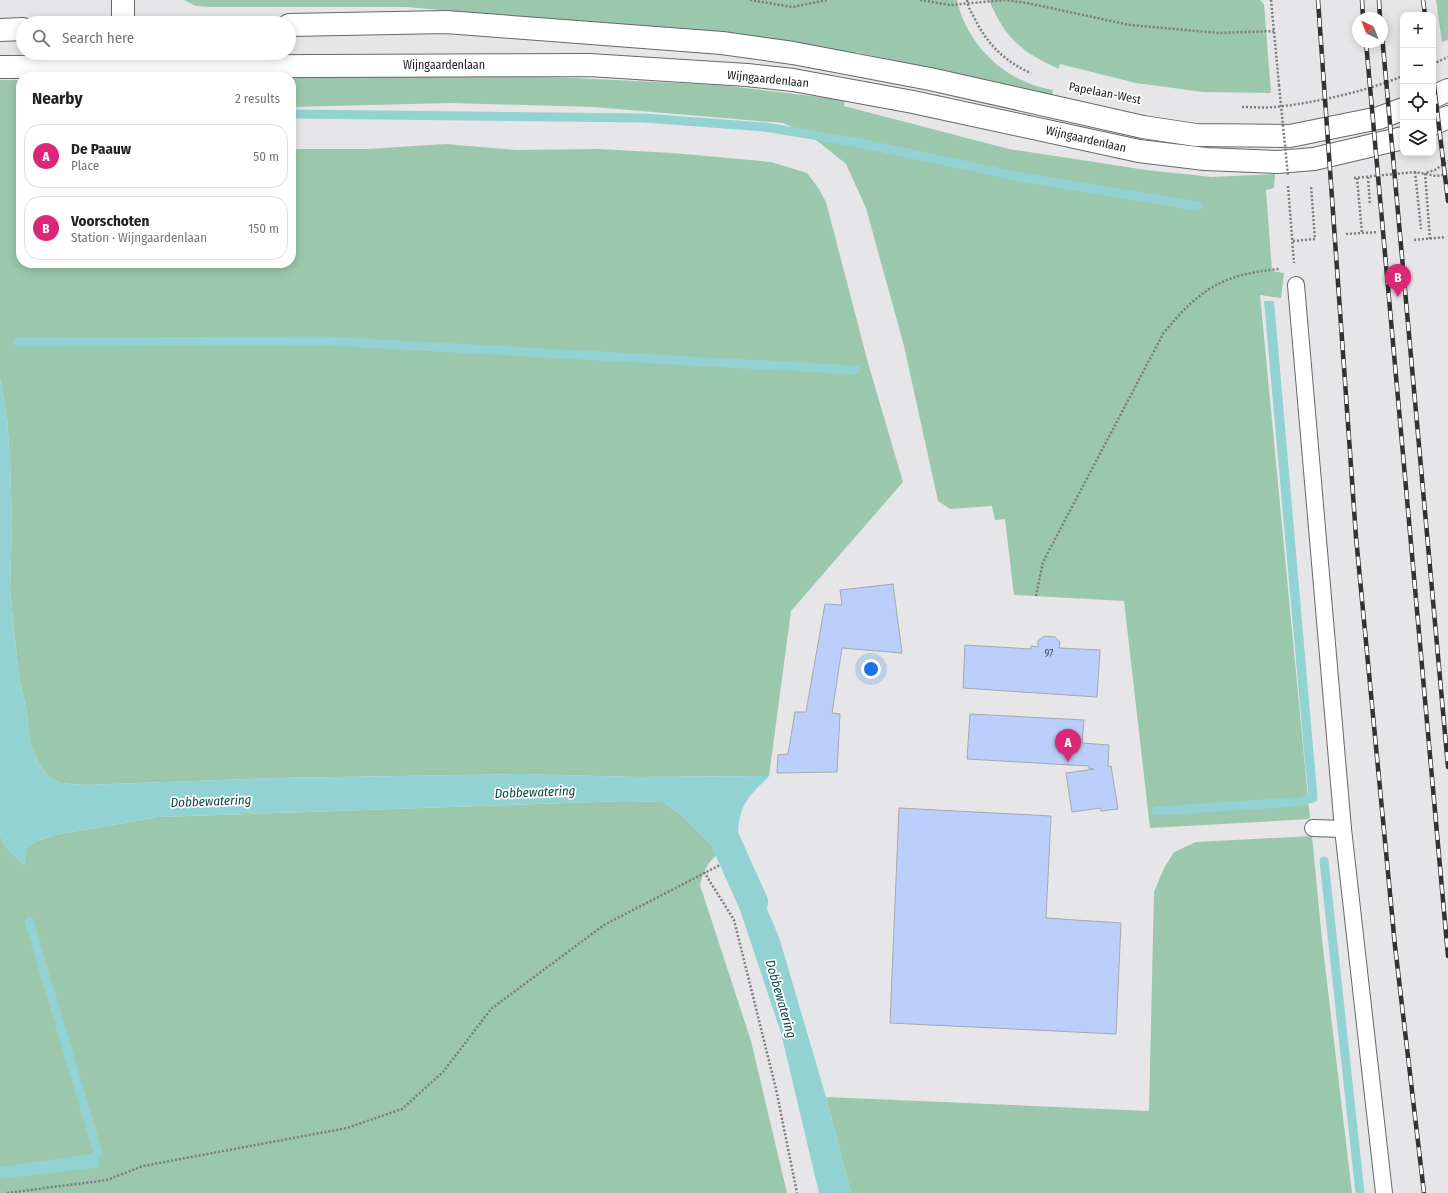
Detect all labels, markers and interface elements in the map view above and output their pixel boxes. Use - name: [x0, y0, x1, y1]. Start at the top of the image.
- north arrow: [1352, 12, 1388, 48]
- map controls: [1400, 12, 1436, 156]
- button: +: [1400, 12, 1436, 48]
- search box: [16, 16, 296, 60]
- icon: search: [30, 27, 52, 49]
- text: Search here: [62, 29, 134, 47]
- button: −: [1400, 48, 1436, 84]
- street label: Wijngaardenlaan: [403, 58, 485, 72]
- street label: Wijngaardenlaan: [726, 68, 810, 90]
- street label: Papelaan-West: [1068, 79, 1142, 107]
- button: locate: [1400, 84, 1436, 120]
- text: Nearby: [32, 88, 83, 109]
- text: 2 results: [235, 91, 280, 106]
- button: layers: [1400, 120, 1436, 156]
- street label: Wijngaardenlaan: [1044, 123, 1128, 155]
- text: De Paauw: [71, 140, 131, 158]
- text: A: [42, 149, 50, 164]
- text: 50 m: [253, 149, 279, 164]
- text: Place: [71, 158, 99, 173]
- text: Voorschoten: [71, 212, 149, 230]
- text: B: [42, 221, 50, 236]
- text: 150 m: [248, 221, 279, 236]
- text: Station · Wijngaardenlaan: [71, 230, 207, 245]
- pin: B: [1385, 264, 1411, 297]
- house number: 97: [1045, 648, 1053, 660]
- your location: [861, 659, 881, 679]
- pin: A: [1055, 729, 1081, 762]
- water label: Dobbewatering: [494, 783, 576, 801]
- water label: Dobbewatering: [170, 792, 252, 810]
- water label: Dobbewatering: [763, 958, 799, 1040]

